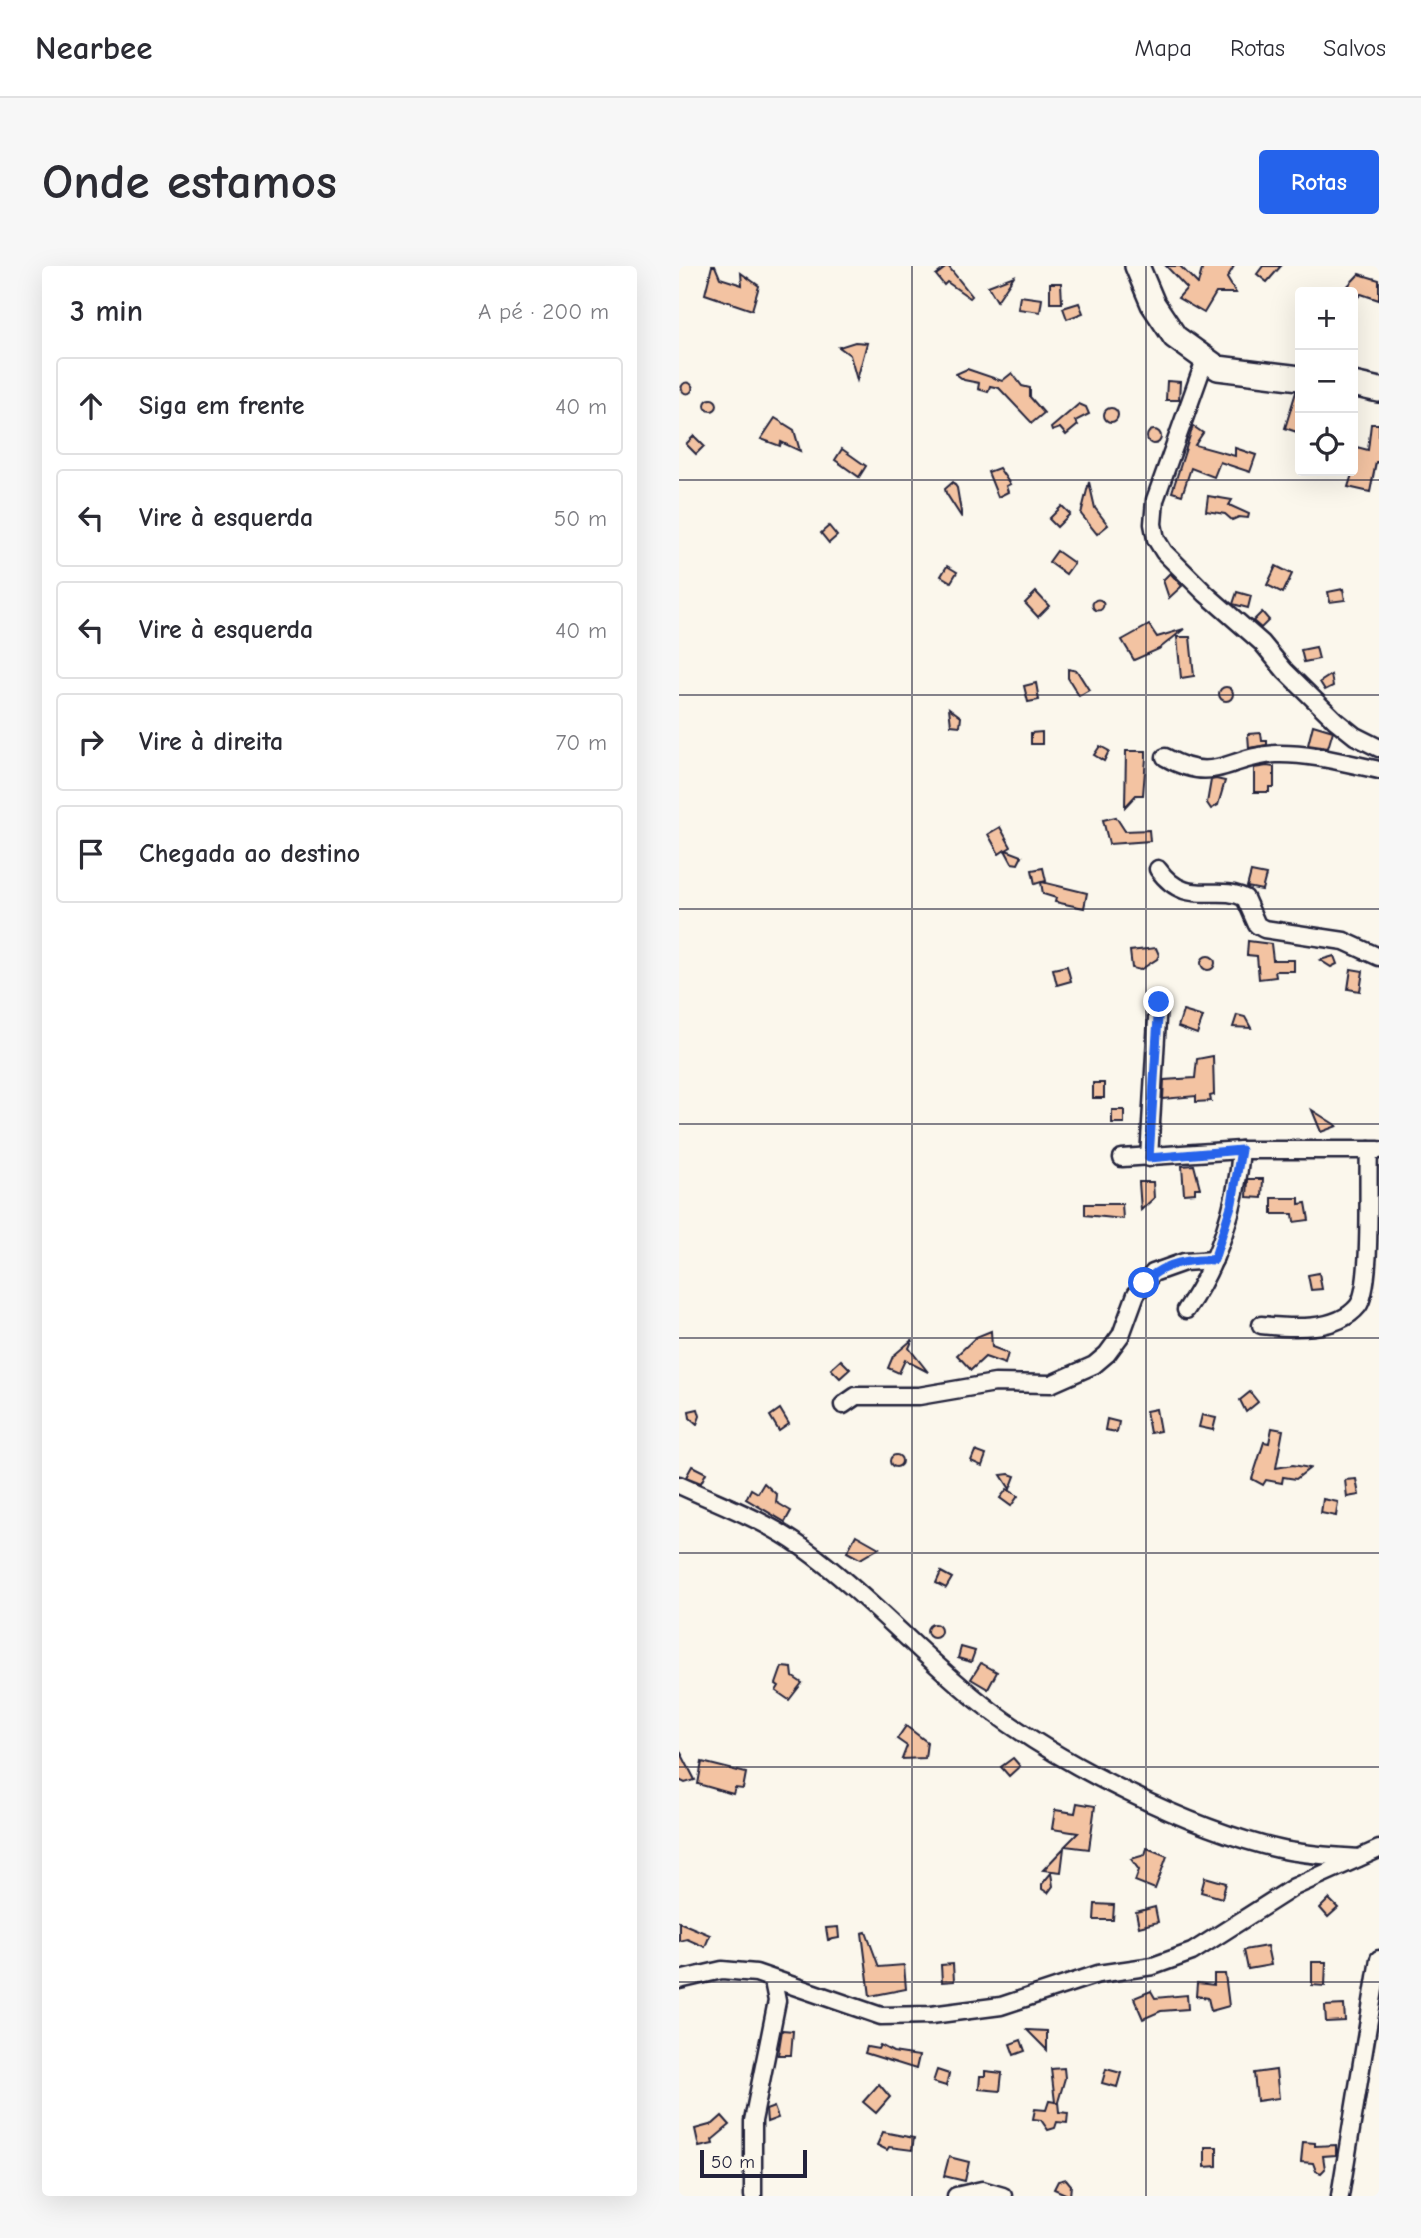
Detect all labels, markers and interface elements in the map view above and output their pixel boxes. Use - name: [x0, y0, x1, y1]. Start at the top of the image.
- text: Nearbee: [35, 29, 153, 67]
- text: Mapa: [1134, 34, 1192, 62]
- text: Rotas: [1230, 34, 1285, 62]
- text: Salvos: [1323, 34, 1386, 62]
- button: Rotas: [1259, 150, 1379, 214]
- text: Onde estamos: [42, 154, 337, 210]
- map controls: [1295, 287, 1358, 476]
- button: +: [1295, 287, 1358, 350]
- text: 3 min: [70, 294, 143, 329]
- text: A pé · 200 m: [478, 298, 609, 325]
- button: −: [1295, 350, 1358, 413]
- icon: ahead: [72, 387, 110, 425]
- text: Siga em frente: [139, 391, 305, 421]
- text: 40 m: [555, 393, 607, 420]
- button: locate: [1295, 413, 1358, 476]
- icon: left: [72, 499, 110, 537]
- text: Vire à esquerda: [139, 503, 313, 533]
- text: 50 m: [554, 505, 607, 532]
- icon: left: [72, 611, 110, 649]
- text: Vire à esquerda: [139, 615, 313, 645]
- text: 40 m: [555, 617, 607, 644]
- icon: right: [72, 723, 110, 761]
- text: Vire à direita: [139, 727, 283, 757]
- text: 70 m: [555, 729, 607, 756]
- icon: arrive: [72, 835, 110, 873]
- text: Chegada ao destino: [139, 839, 360, 869]
- route end: [1143, 986, 1174, 1017]
- route start: [1128, 1267, 1159, 1298]
- scale bar: [700, 2147, 807, 2179]
- text: 50 m: [711, 2151, 755, 2173]

